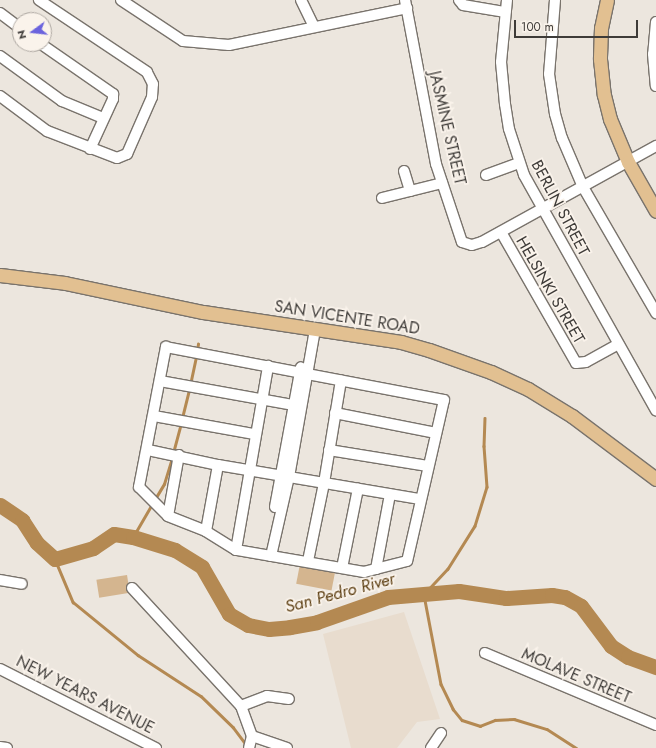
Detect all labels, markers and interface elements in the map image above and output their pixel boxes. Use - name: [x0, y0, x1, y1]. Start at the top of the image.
- north arrow: [12, 12, 52, 52]
- scale bar: [516, 12, 640, 38]
- text: 100 m: [521, 18, 554, 36]
- text: N: [13, 29, 30, 41]
- street label: JASMINE STREET: [425, 69, 469, 187]
- street label: BERLIN STREET: [527, 157, 593, 259]
- street label: HELSINKI STREET: [512, 233, 588, 347]
- street label: SAN VICENTE ROAD: [273, 297, 421, 339]
- water label: San Pedro River: [283, 569, 397, 617]
- street label: MOLAVE STREET: [519, 644, 633, 708]
- street label: NEW YEARS AVENUE: [13, 652, 157, 738]

